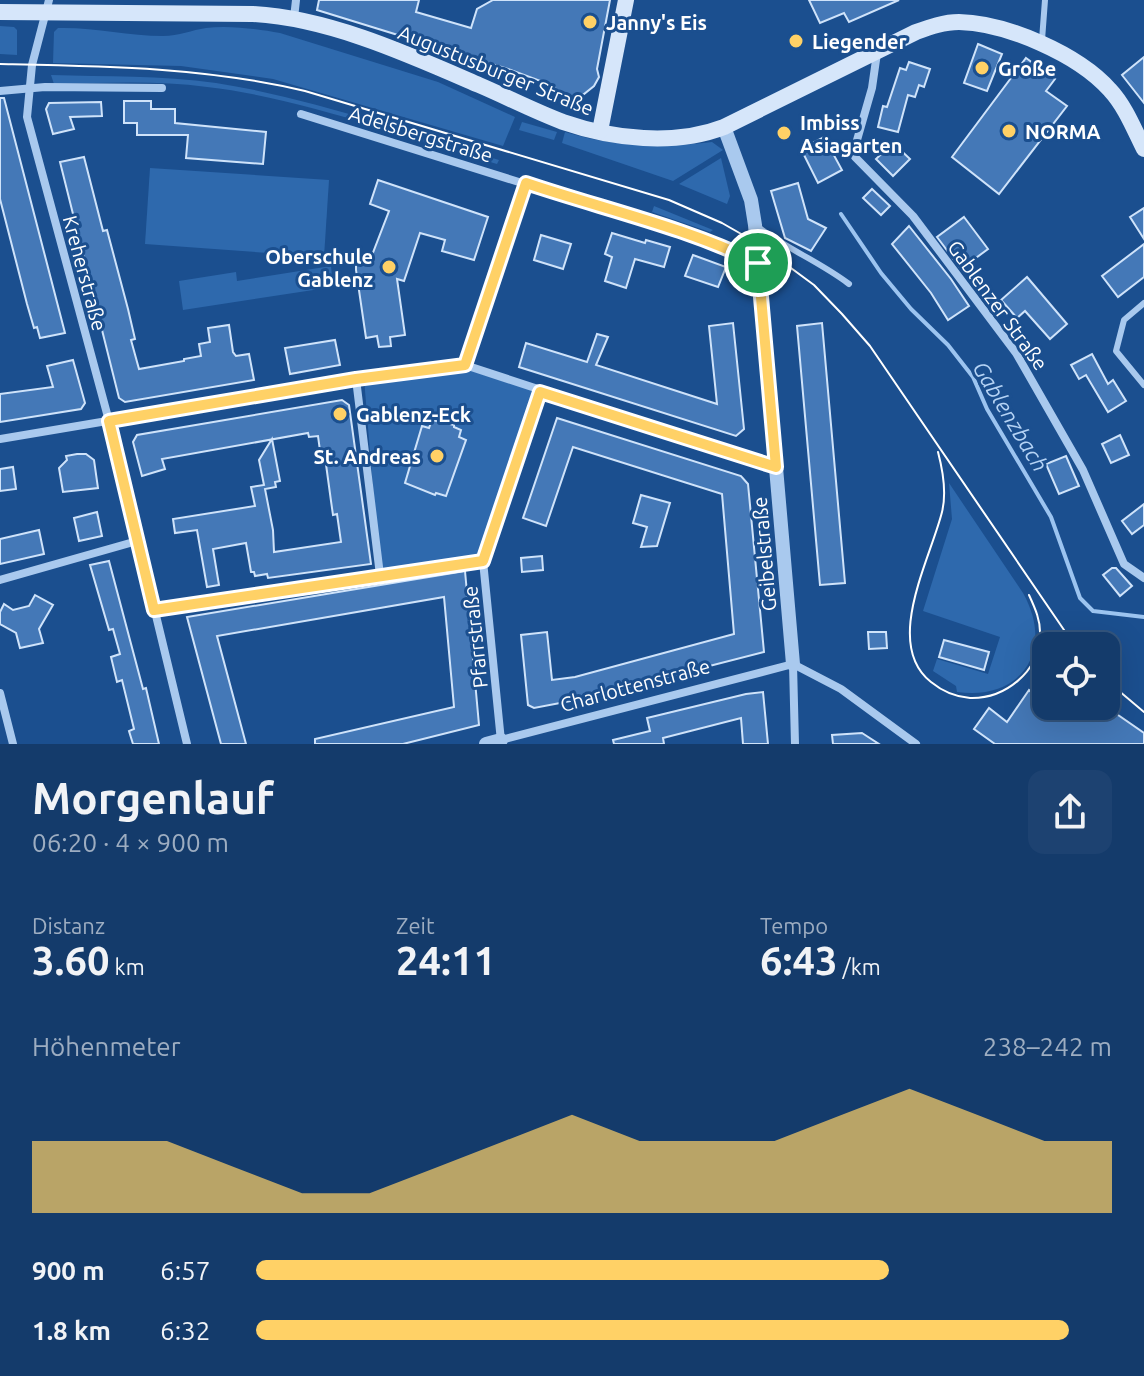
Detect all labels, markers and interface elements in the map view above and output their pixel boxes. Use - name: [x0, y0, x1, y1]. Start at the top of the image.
- place label: Janny's Eis: [606, 11, 707, 34]
- marker: Janny's Eis: [581, 13, 599, 31]
- street label: Augustusburger Straße: [395, 20, 597, 120]
- place label: Liegender: [812, 30, 908, 53]
- marker: Liegender: [787, 32, 805, 50]
- place label: Große: [998, 57, 1056, 80]
- marker: Große: [973, 59, 991, 77]
- street label: Adelsbergstraße: [346, 101, 496, 167]
- place label: Imbiss Asiagarten: [800, 111, 903, 157]
- place label: NORMA: [1025, 120, 1101, 143]
- marker: NORMA: [1000, 122, 1018, 140]
- marker: Imbiss Asiagarten: [775, 124, 793, 142]
- street label: Kreherstraße: [59, 213, 111, 333]
- pin: [724, 229, 792, 297]
- street label: Gablenzer Straße: [943, 236, 1053, 374]
- icon: arrive: [736, 241, 780, 285]
- place label: Oberschule Gablenz: [265, 245, 373, 291]
- marker: Oberschule Gablenz: [380, 258, 398, 276]
- water label: Gablenzbach: [968, 356, 1054, 476]
- place label: Gablenz-Eck: [356, 403, 471, 426]
- marker: Gablenz-Eck: [331, 405, 349, 423]
- place label: St. Andreas: [313, 445, 421, 468]
- marker: St. Andreas: [428, 447, 446, 465]
- street label: Geibelstraße: [748, 496, 780, 612]
- street label: Pfarrstraße: [458, 585, 492, 689]
- map controls: [1032, 632, 1120, 720]
- button: locate: [1032, 632, 1120, 720]
- street label: Charlottenstraße: [558, 654, 712, 716]
- button: share: [1028, 770, 1112, 854]
- text: Morgenlauf: [32, 773, 274, 822]
- text: 06:20 · 4 × 900 m: [32, 828, 229, 857]
- text: Distanz: [32, 913, 105, 938]
- text: Zeit: [396, 913, 435, 938]
- text: Tempo: [760, 913, 828, 938]
- text: 3.60: [32, 938, 110, 983]
- text: 24:11: [396, 938, 496, 983]
- text: 6:43: [760, 938, 838, 983]
- text: km: [110, 954, 145, 979]
- text: /km: [838, 954, 881, 979]
- text: Höhenmeter: [32, 1032, 181, 1061]
- text: 238–242 m: [983, 1032, 1112, 1061]
- text: 900 m: [32, 1256, 105, 1285]
- text: 6:57: [160, 1256, 210, 1285]
- text: 1.8 km: [32, 1316, 111, 1345]
- text: 6:32: [160, 1316, 210, 1345]

